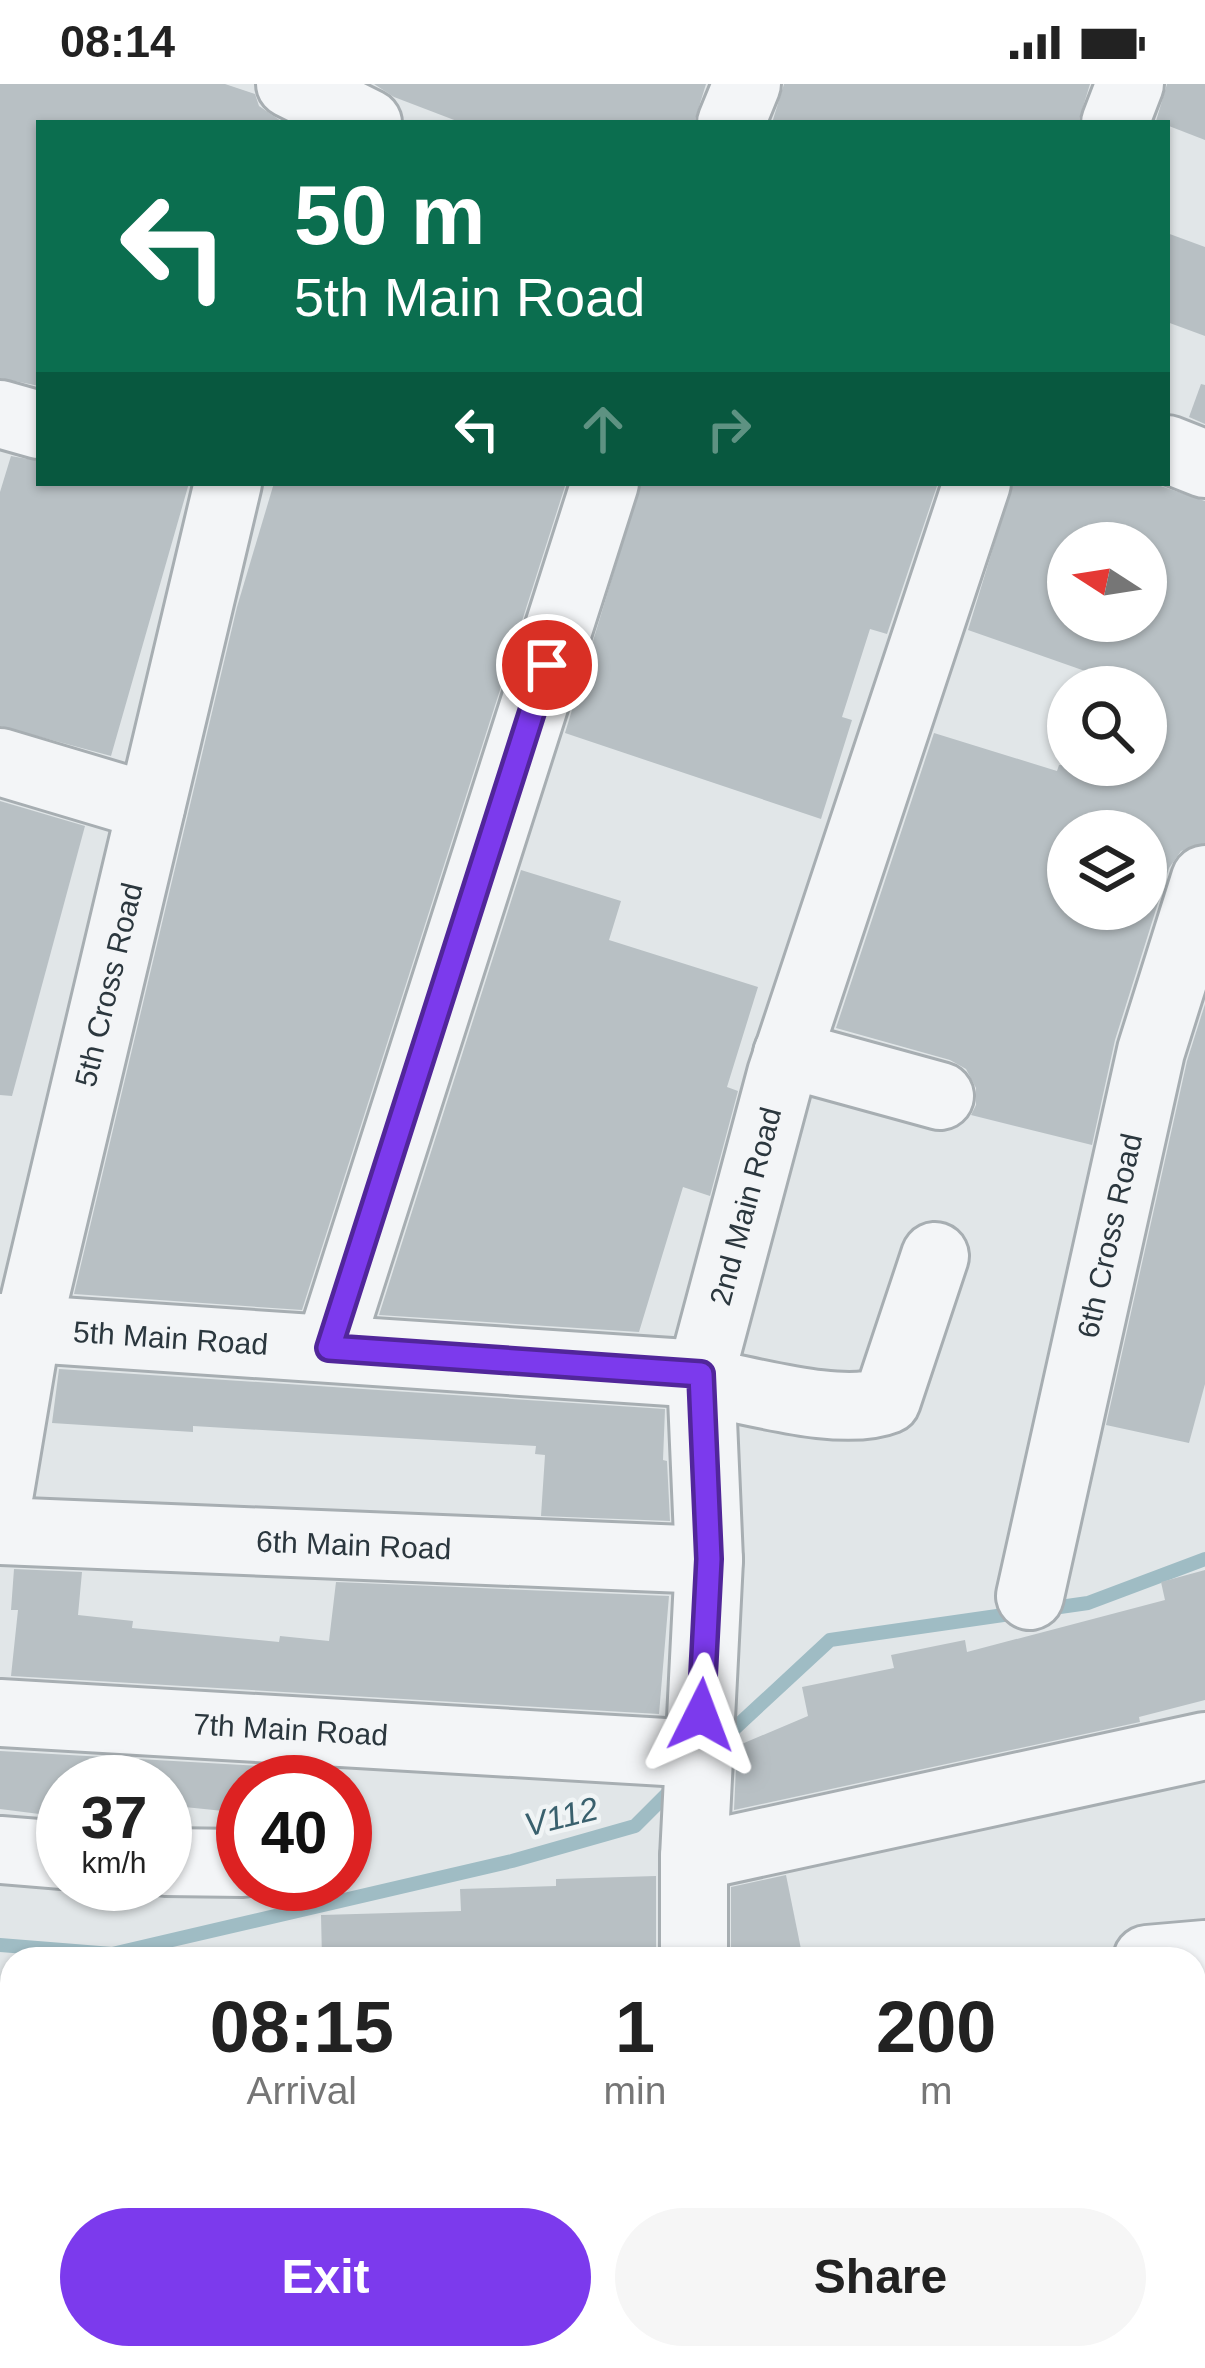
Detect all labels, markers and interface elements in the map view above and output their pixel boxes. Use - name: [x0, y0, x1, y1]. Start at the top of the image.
- text: 08:14: [60, 16, 175, 67]
- icon: left: [96, 168, 252, 324]
- text: 50 m: [294, 168, 485, 262]
- text: 5th Main Road: [294, 267, 645, 327]
- icon: left: [444, 396, 510, 462]
- icon: ahead: [570, 396, 636, 462]
- icon: right: [696, 396, 762, 462]
- north arrow: [1047, 522, 1167, 642]
- map controls: [1047, 522, 1167, 930]
- pin: [496, 614, 598, 716]
- icon: arrive: [514, 632, 580, 698]
- button: search: [1047, 666, 1167, 786]
- button: layers: [1047, 810, 1167, 930]
- street label: 5th Cross Road: [68, 879, 149, 1090]
- street label: 2nd Main Road: [703, 1104, 787, 1309]
- street label: 6th Cross Road: [1071, 1130, 1148, 1341]
- street label: 5th Main Road: [72, 1315, 269, 1361]
- street label: 6th Main Road: [256, 1524, 452, 1565]
- position arrow: [638, 1652, 764, 1778]
- street label: 7th Main Road: [192, 1707, 389, 1752]
- speed limit sign: 40: [216, 1755, 372, 1911]
- text: 37: [81, 1784, 147, 1851]
- water label: V112: [520, 1790, 602, 1843]
- text: km/h: [81, 1846, 147, 1879]
- text: 08:15: [210, 1987, 394, 2067]
- text: 1: [615, 1987, 655, 2067]
- text: 200: [876, 1987, 996, 2067]
- text: Arrival: [247, 2069, 357, 2112]
- text: min: [604, 2069, 666, 2112]
- text: m: [920, 2069, 952, 2112]
- button: Exit: [60, 2208, 591, 2346]
- button: Share: [615, 2208, 1146, 2346]

